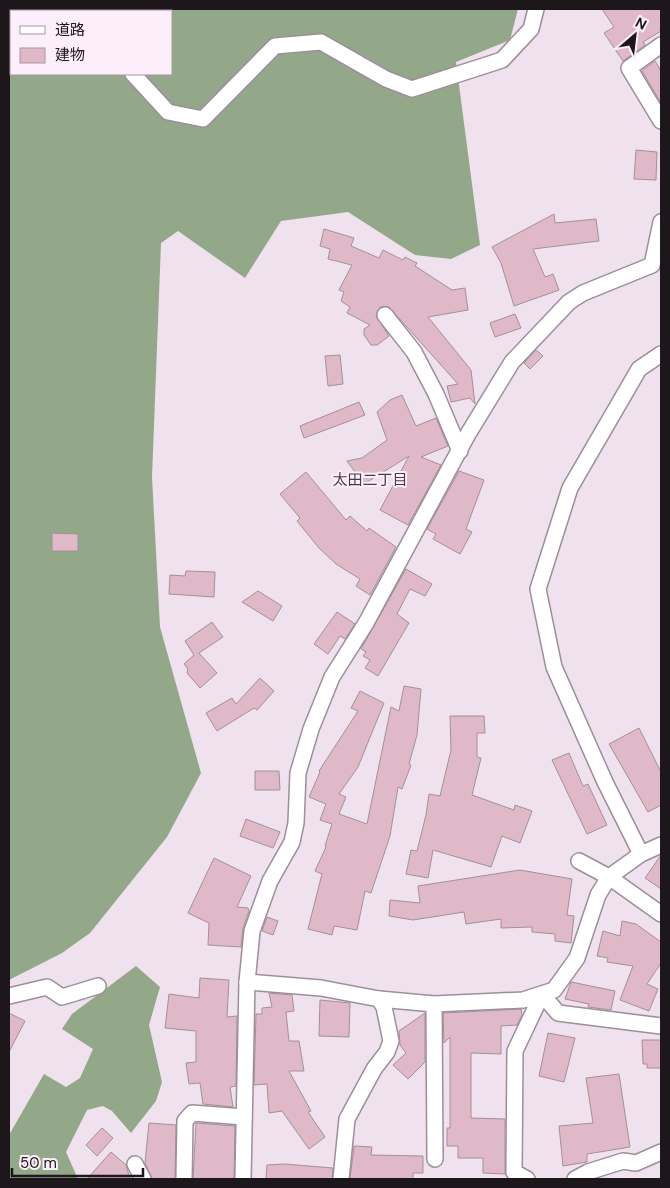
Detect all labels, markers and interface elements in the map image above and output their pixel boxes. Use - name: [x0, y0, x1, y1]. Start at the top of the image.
- legend: [10, 10, 172, 75]
- north arrow: [610, 10, 660, 60]
- text: N: [632, 13, 650, 34]
- text: 道路: [55, 20, 85, 40]
- text: 建物: [55, 45, 85, 65]
- district label: 太田二丁目: [332, 470, 408, 490]
- scale bar: [12, 1146, 144, 1178]
- text: 50 m: [20, 1153, 57, 1173]

